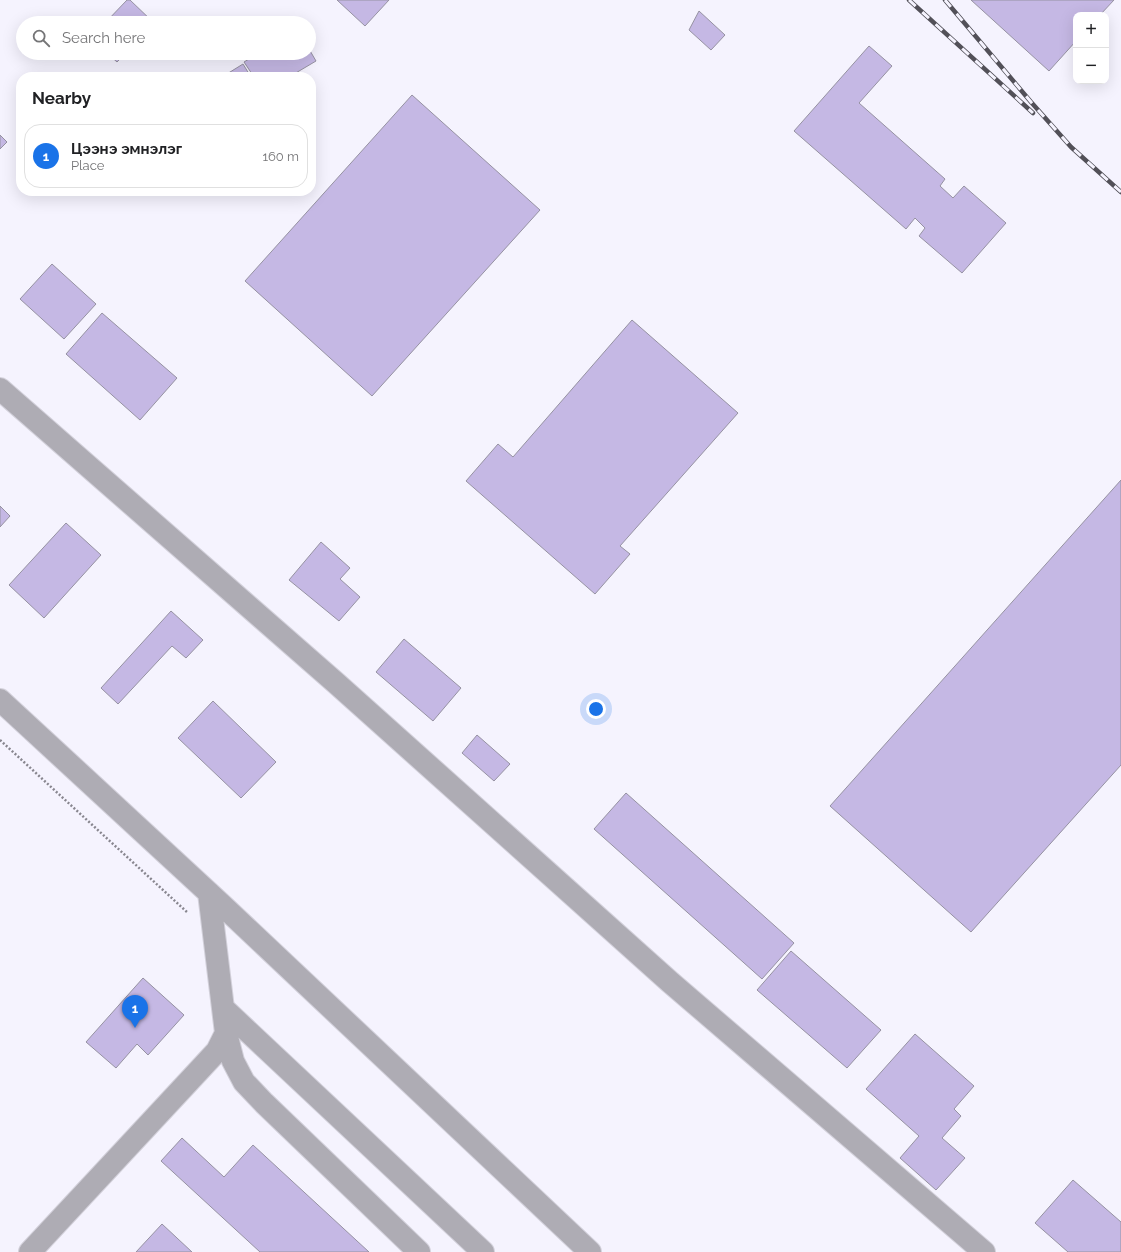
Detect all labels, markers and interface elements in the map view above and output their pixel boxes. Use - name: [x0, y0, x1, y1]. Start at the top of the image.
- map controls: [1073, 12, 1109, 84]
- button: +: [1073, 12, 1109, 48]
- search box: [16, 16, 316, 60]
- icon: search: [30, 27, 52, 49]
- text: Search here: [62, 29, 145, 47]
- button: −: [1073, 48, 1109, 84]
- text: Nearby: [32, 88, 91, 108]
- text: Цээнэ эмнэлэг: [71, 140, 182, 158]
- text: 1: [43, 149, 49, 164]
- text: 160 m: [262, 149, 299, 164]
- text: Place: [71, 158, 104, 173]
- your location: [586, 699, 606, 719]
- pin: 1: [122, 995, 148, 1028]

